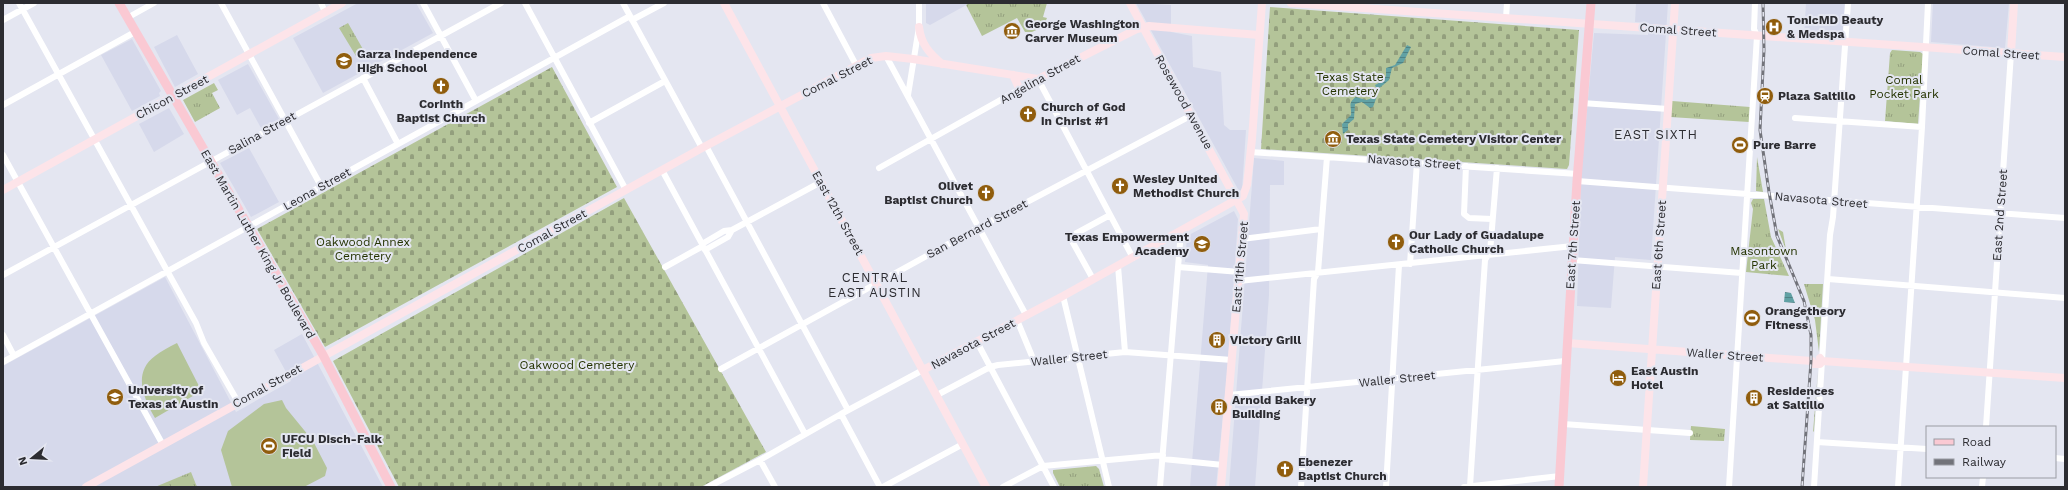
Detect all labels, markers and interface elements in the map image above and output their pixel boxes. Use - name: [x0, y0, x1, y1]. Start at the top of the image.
- place label: TonicMD Beauty & Medspa: [1787, 13, 1883, 41]
- place label: George Washington Carver Museum: [1025, 17, 1140, 45]
- hospital icon: TonicMD Beauty & Medspa: [1764, 17, 1784, 37]
- street label: Comal Street: [1639, 20, 1717, 40]
- museum icon: George Washington Carver Museum: [1002, 21, 1022, 41]
- street label: Comal Street: [1962, 43, 2040, 63]
- place label: Garza Independence High School: [357, 47, 478, 75]
- school or university icon: Garza Independence High School: [334, 51, 354, 71]
- street label: Angelina Street: [997, 51, 1083, 107]
- street label: Rosewood Avenue: [1152, 52, 1216, 152]
- street label: Comal Street: [799, 53, 875, 101]
- park label: Texas State Cemetery: [1316, 70, 1384, 98]
- street label: Chicon Street: [133, 72, 211, 122]
- park label: Comal Pocket Park: [1869, 73, 1939, 101]
- church icon: Corinth Baptist Church: [431, 76, 451, 96]
- station icon: Plaza Saltillo: [1755, 86, 1775, 106]
- place label: Plaza Saltillo: [1778, 89, 1856, 103]
- place label: Corinth Baptist Church: [397, 97, 485, 125]
- place label: Church of God in Christ #1: [1041, 100, 1126, 128]
- church icon: Church of God in Christ #1: [1018, 104, 1038, 124]
- street label: Salina Street: [226, 109, 298, 157]
- district label: EAST SIXTH: [1614, 127, 1698, 142]
- museum icon: Texas State Cemetery Visitor Center: [1323, 129, 1343, 149]
- place label: Texas State Cemetery Visitor Center: [1346, 132, 1562, 146]
- sports icon: Pure Barre: [1730, 135, 1750, 155]
- place label: Pure Barre: [1753, 138, 1816, 152]
- street label: East Martin Luther King Jr Boulevard: [198, 147, 318, 341]
- street label: Navasota Street: [1367, 152, 1461, 172]
- street label: Leona Street: [281, 165, 353, 213]
- street label: East 12th Street: [809, 168, 867, 258]
- street label: East 2nd Street: [1990, 169, 2010, 261]
- place label: Wesley United Methodist Church: [1133, 172, 1239, 200]
- church icon: Wesley United Methodist Church: [1110, 176, 1130, 196]
- place label: Olivet Baptist Church: [884, 179, 974, 207]
- church icon: Olivet Baptist Church: [976, 183, 996, 203]
- street label: Navasota Street: [1774, 189, 1868, 211]
- street label: San Bernard Street: [924, 196, 1030, 262]
- street label: East 7th Street: [1563, 200, 1583, 290]
- street label: East 6th Street: [1649, 200, 1669, 290]
- street label: Comal Street: [515, 206, 589, 256]
- street label: East 11th Street: [1229, 221, 1251, 313]
- place label: Our Lady of Guadalupe Catholic Church: [1409, 228, 1544, 256]
- place label: Texas Empowerment Academy: [1065, 230, 1190, 258]
- church icon: Our Lady of Guadalupe Catholic Church: [1386, 232, 1406, 252]
- school or university icon: Texas Empowerment Academy: [1192, 234, 1212, 254]
- park label: Oakwood Annex Cemetery: [316, 235, 410, 263]
- park label: Masontown Park: [1730, 244, 1798, 272]
- district label: CENTRAL EAST AUSTIN: [828, 270, 922, 300]
- place label: Orangetheory Fitness: [1765, 304, 1846, 332]
- sports icon: Orangetheory Fitness: [1742, 308, 1762, 328]
- street label: Navasota Street: [928, 316, 1018, 372]
- building icon: Victory Grill: [1207, 330, 1227, 350]
- place label: Victory Grill: [1230, 333, 1301, 347]
- street label: Waller Street: [1686, 345, 1764, 365]
- street label: Waller Street: [1030, 347, 1108, 369]
- park label: Oakwood Cemetery: [520, 358, 635, 372]
- street label: Comal Street: [230, 361, 304, 411]
- place label: East Austin Hotel: [1631, 364, 1698, 392]
- street label: Waller Street: [1358, 368, 1436, 390]
- hotel icon: East Austin Hotel: [1608, 368, 1628, 388]
- place label: University of Texas at Austin: [128, 383, 218, 411]
- place label: Residences at Saltillo: [1767, 384, 1835, 412]
- school or university icon: University of Texas at Austin: [105, 387, 125, 407]
- building icon: Residences at Saltillo: [1744, 388, 1764, 408]
- place label: Arnold Bakery Building: [1232, 393, 1316, 421]
- building icon: Arnold Bakery Building: [1209, 397, 1229, 417]
- legend: [1926, 426, 2056, 478]
- place label: UFCU Disch-Falk Field: [282, 432, 383, 460]
- text: Road: [1962, 435, 1991, 449]
- sports icon: UFCU Disch-Falk Field: [259, 436, 279, 456]
- north arrow: [12, 438, 52, 478]
- text: N: [16, 455, 30, 467]
- place label: Ebenezer Baptist Church: [1298, 455, 1387, 483]
- text: Railway: [1962, 455, 2007, 469]
- church icon: Ebenezer Baptist Church: [1275, 459, 1295, 479]

